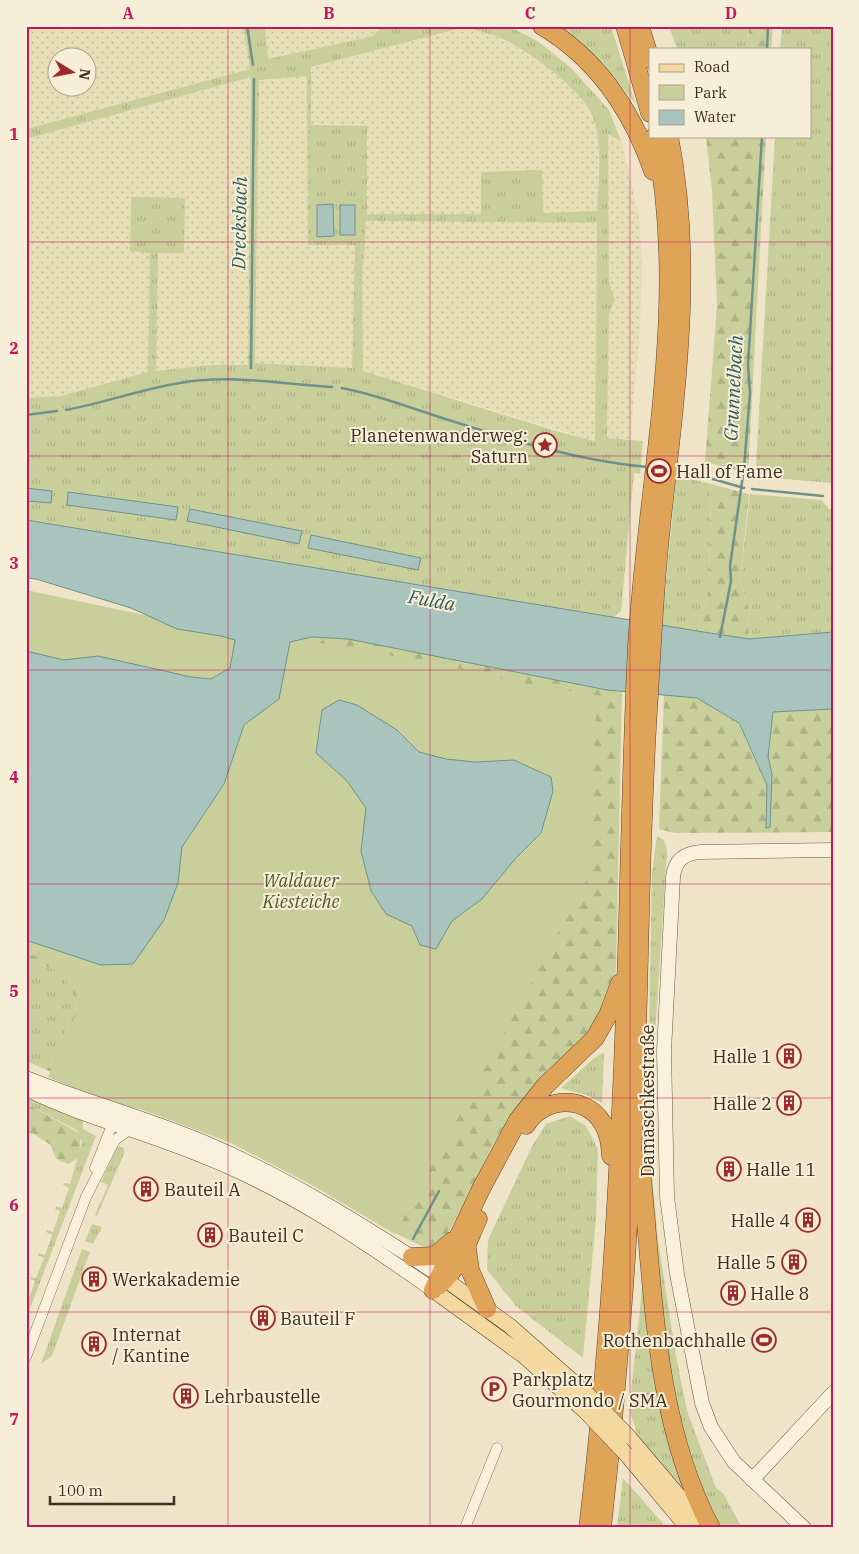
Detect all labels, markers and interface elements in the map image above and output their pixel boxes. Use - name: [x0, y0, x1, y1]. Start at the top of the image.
- text: A: [122, 3, 134, 23]
- text: B: [323, 3, 335, 23]
- text: C: [525, 3, 535, 23]
- text: D: [725, 3, 737, 23]
- north arrow: [48, 48, 98, 98]
- legend: [649, 48, 812, 138]
- text: Road: [694, 57, 730, 76]
- text: N: [75, 67, 95, 81]
- text: Park: [694, 83, 727, 102]
- text: Water: [694, 107, 736, 126]
- text: 1: [9, 124, 19, 144]
- water label: Drecksbach: [226, 176, 252, 271]
- water label: Grunnelbach: [718, 334, 748, 442]
- text: 2: [9, 338, 19, 358]
- place label: Planetenwanderweg: Saturn: [350, 424, 528, 468]
- place icon: Planetenwanderweg: Saturn: [532, 432, 558, 458]
- sports icon: Hall of Fame: [646, 458, 672, 484]
- place label: Hall of Fame: [676, 460, 783, 483]
- text: 3: [9, 553, 19, 573]
- water label: Fulda: [406, 584, 458, 616]
- text: 4: [9, 767, 19, 787]
- park label: Waldauer Kiesteiche: [261, 869, 340, 913]
- text: 5: [9, 981, 19, 1001]
- street label: Damaschkestraße: [636, 1025, 659, 1177]
- building icon: Halle 1: [776, 1043, 802, 1069]
- place label: Halle 1: [713, 1045, 772, 1068]
- building icon: Halle 2: [776, 1090, 802, 1116]
- place label: Halle 2: [713, 1092, 772, 1115]
- building icon: Halle 11: [716, 1156, 742, 1182]
- place label: Halle 11: [746, 1158, 816, 1181]
- building icon: Bauteil A: [133, 1176, 159, 1202]
- place label: Bauteil A: [164, 1178, 241, 1201]
- text: 6: [9, 1195, 19, 1215]
- building icon: Halle 4: [795, 1207, 821, 1233]
- place label: Halle 4: [731, 1209, 790, 1232]
- building icon: Bauteil C: [197, 1222, 223, 1248]
- place label: Bauteil C: [228, 1224, 304, 1247]
- building icon: Halle 5: [781, 1249, 807, 1275]
- place label: Halle 5: [717, 1251, 776, 1274]
- building icon: Werkakademie: [81, 1266, 107, 1292]
- place label: Werkakademie: [112, 1268, 240, 1291]
- building icon: Halle 8: [720, 1280, 746, 1306]
- place label: Halle 8: [750, 1282, 809, 1305]
- building icon: Bauteil F: [250, 1305, 276, 1331]
- place label: Bauteil F: [280, 1307, 355, 1330]
- place label: Internat / Kantine: [112, 1323, 190, 1367]
- sports icon: Rothenbachhalle: [751, 1327, 777, 1353]
- place label: Rothenbachhalle: [602, 1329, 746, 1352]
- building icon: Internat / Kantine: [81, 1331, 107, 1357]
- place label: Parkplatz Gourmondo / SMA: [512, 1368, 668, 1412]
- parking icon: Parkplatz Gourmondo / SMA: [481, 1376, 507, 1402]
- building icon: Lehrbaustelle: [173, 1383, 199, 1409]
- place label: Lehrbaustelle: [204, 1385, 320, 1408]
- text: 7: [9, 1409, 19, 1429]
- scale bar: [50, 1474, 174, 1506]
- text: 100 m: [58, 1481, 103, 1500]

